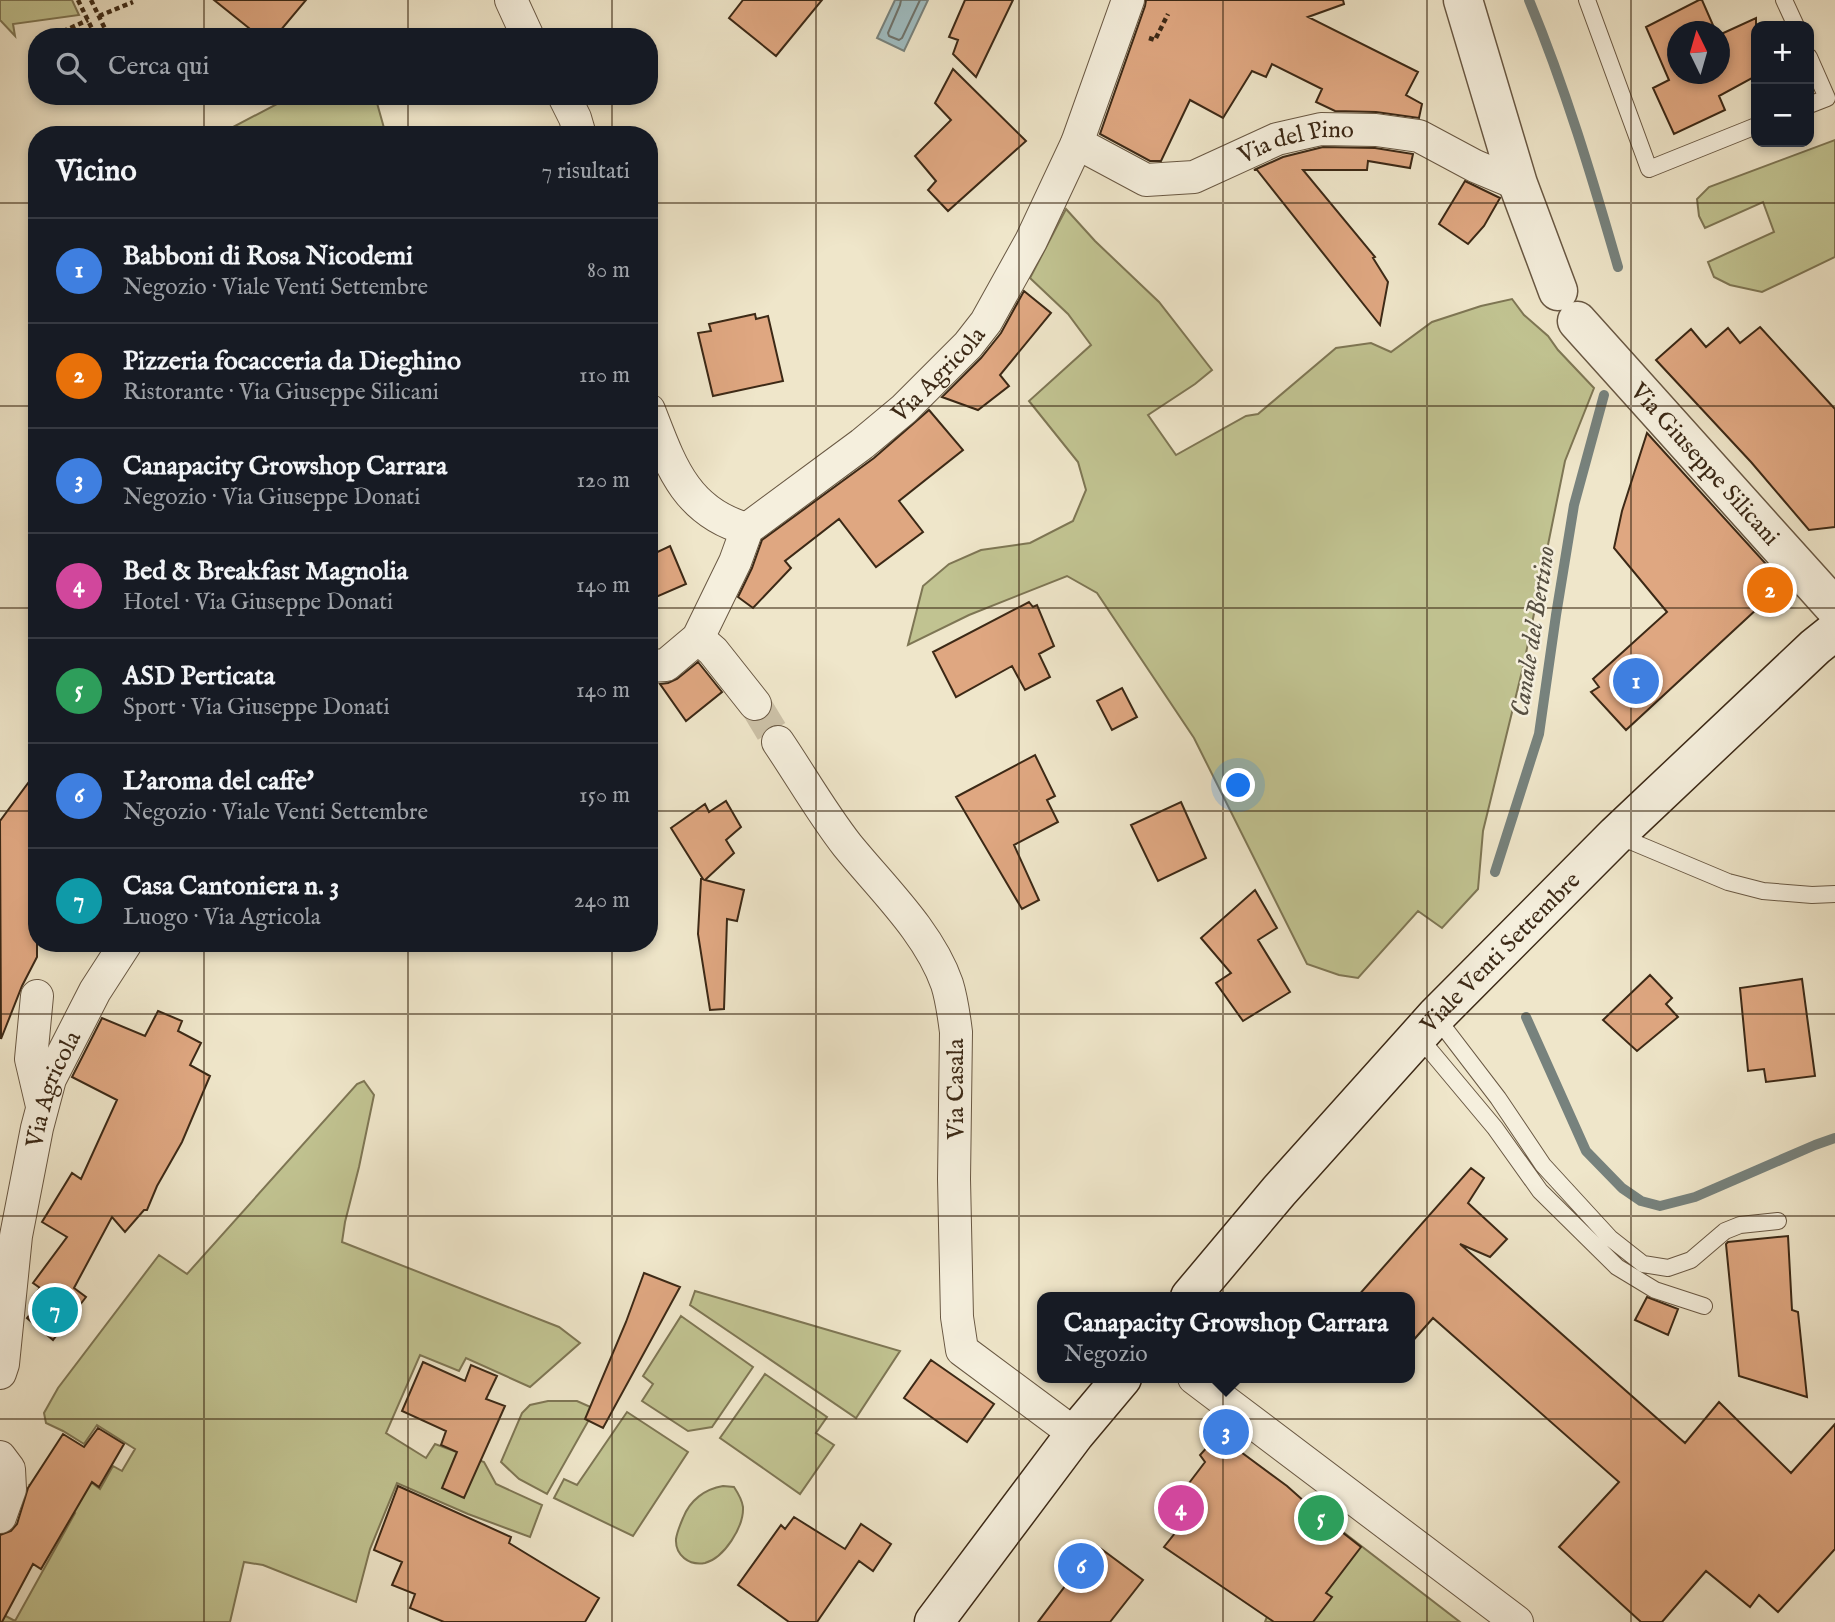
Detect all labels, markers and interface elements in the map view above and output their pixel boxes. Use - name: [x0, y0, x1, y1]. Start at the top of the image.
- north arrow: [1667, 21, 1730, 84]
- map controls: [1751, 21, 1814, 147]
- button: +: [1751, 21, 1814, 84]
- search box: [28, 28, 658, 105]
- icon: search: [52, 48, 90, 86]
- text: Cerca qui: [108, 50, 209, 83]
- button: −: [1751, 84, 1814, 147]
- street label: Via del Pino: [1233, 115, 1354, 172]
- text: Vicino: [56, 153, 137, 191]
- text: 7 risultati: [541, 157, 630, 186]
- text: Babboni di Rosa Nicodemi: [123, 240, 413, 273]
- text: 1: [75, 256, 83, 285]
- text: 80 m: [587, 256, 630, 285]
- text: Negozio · Viale Venti Settembre: [123, 273, 428, 302]
- street label: Via Agricola: [885, 321, 994, 431]
- text: Pizzeria focacceria da Dieghino: [123, 345, 461, 378]
- text: 2: [74, 361, 84, 390]
- text: 110 m: [579, 361, 630, 390]
- street label: Via Giuseppe Silicani: [1622, 376, 1786, 553]
- text: Ristorante · Via Giuseppe Silicani: [123, 378, 439, 407]
- text: Canapacity Growshop Carrara: [123, 450, 447, 483]
- text: 3: [75, 466, 83, 495]
- text: 120 m: [577, 466, 630, 495]
- text: Negozio · Via Giuseppe Donati: [123, 483, 420, 512]
- water label: Canale del Bertino: [1504, 544, 1563, 719]
- text: Bed & Breakfast Magnolia: [123, 555, 408, 588]
- pin: 2: [1747, 564, 1793, 616]
- text: 4: [73, 571, 85, 600]
- text: 140 m: [576, 571, 630, 600]
- text: Hotel · Via Giuseppe Donati: [123, 588, 393, 617]
- pin: 1: [1613, 655, 1659, 707]
- text: ASD Perticata: [123, 660, 275, 693]
- text: 5: [75, 676, 83, 705]
- text: 140 m: [576, 676, 630, 705]
- text: Sport · Via Giuseppe Donati: [123, 693, 390, 722]
- text: L'aroma del caffe': [123, 765, 314, 798]
- your location: [1221, 768, 1255, 802]
- text: 6: [74, 781, 84, 810]
- text: 150 m: [579, 781, 630, 810]
- text: Negozio · Viale Venti Settembre: [123, 798, 428, 827]
- street label: Viale Venti Settembre: [1413, 866, 1588, 1041]
- text: Casa Cantoniera n. 3: [123, 870, 339, 903]
- text: 7: [74, 886, 84, 915]
- text: 240 m: [574, 886, 630, 915]
- text: Luogo · Via Agricola: [123, 903, 321, 932]
- street label: Via Agricola: [19, 1026, 89, 1151]
- street label: Via Casala: [941, 1038, 972, 1141]
- pin: 7: [32, 1284, 78, 1336]
- popup: [1037, 1292, 1415, 1383]
- text: Canapacity Growshop Carrara: [1064, 1307, 1388, 1340]
- text: Negozio: [1064, 1340, 1148, 1369]
- pin: 3: [1203, 1406, 1249, 1458]
- pin: 4: [1158, 1482, 1204, 1534]
- pin: 5: [1298, 1492, 1344, 1544]
- pin: 6: [1058, 1540, 1104, 1592]

